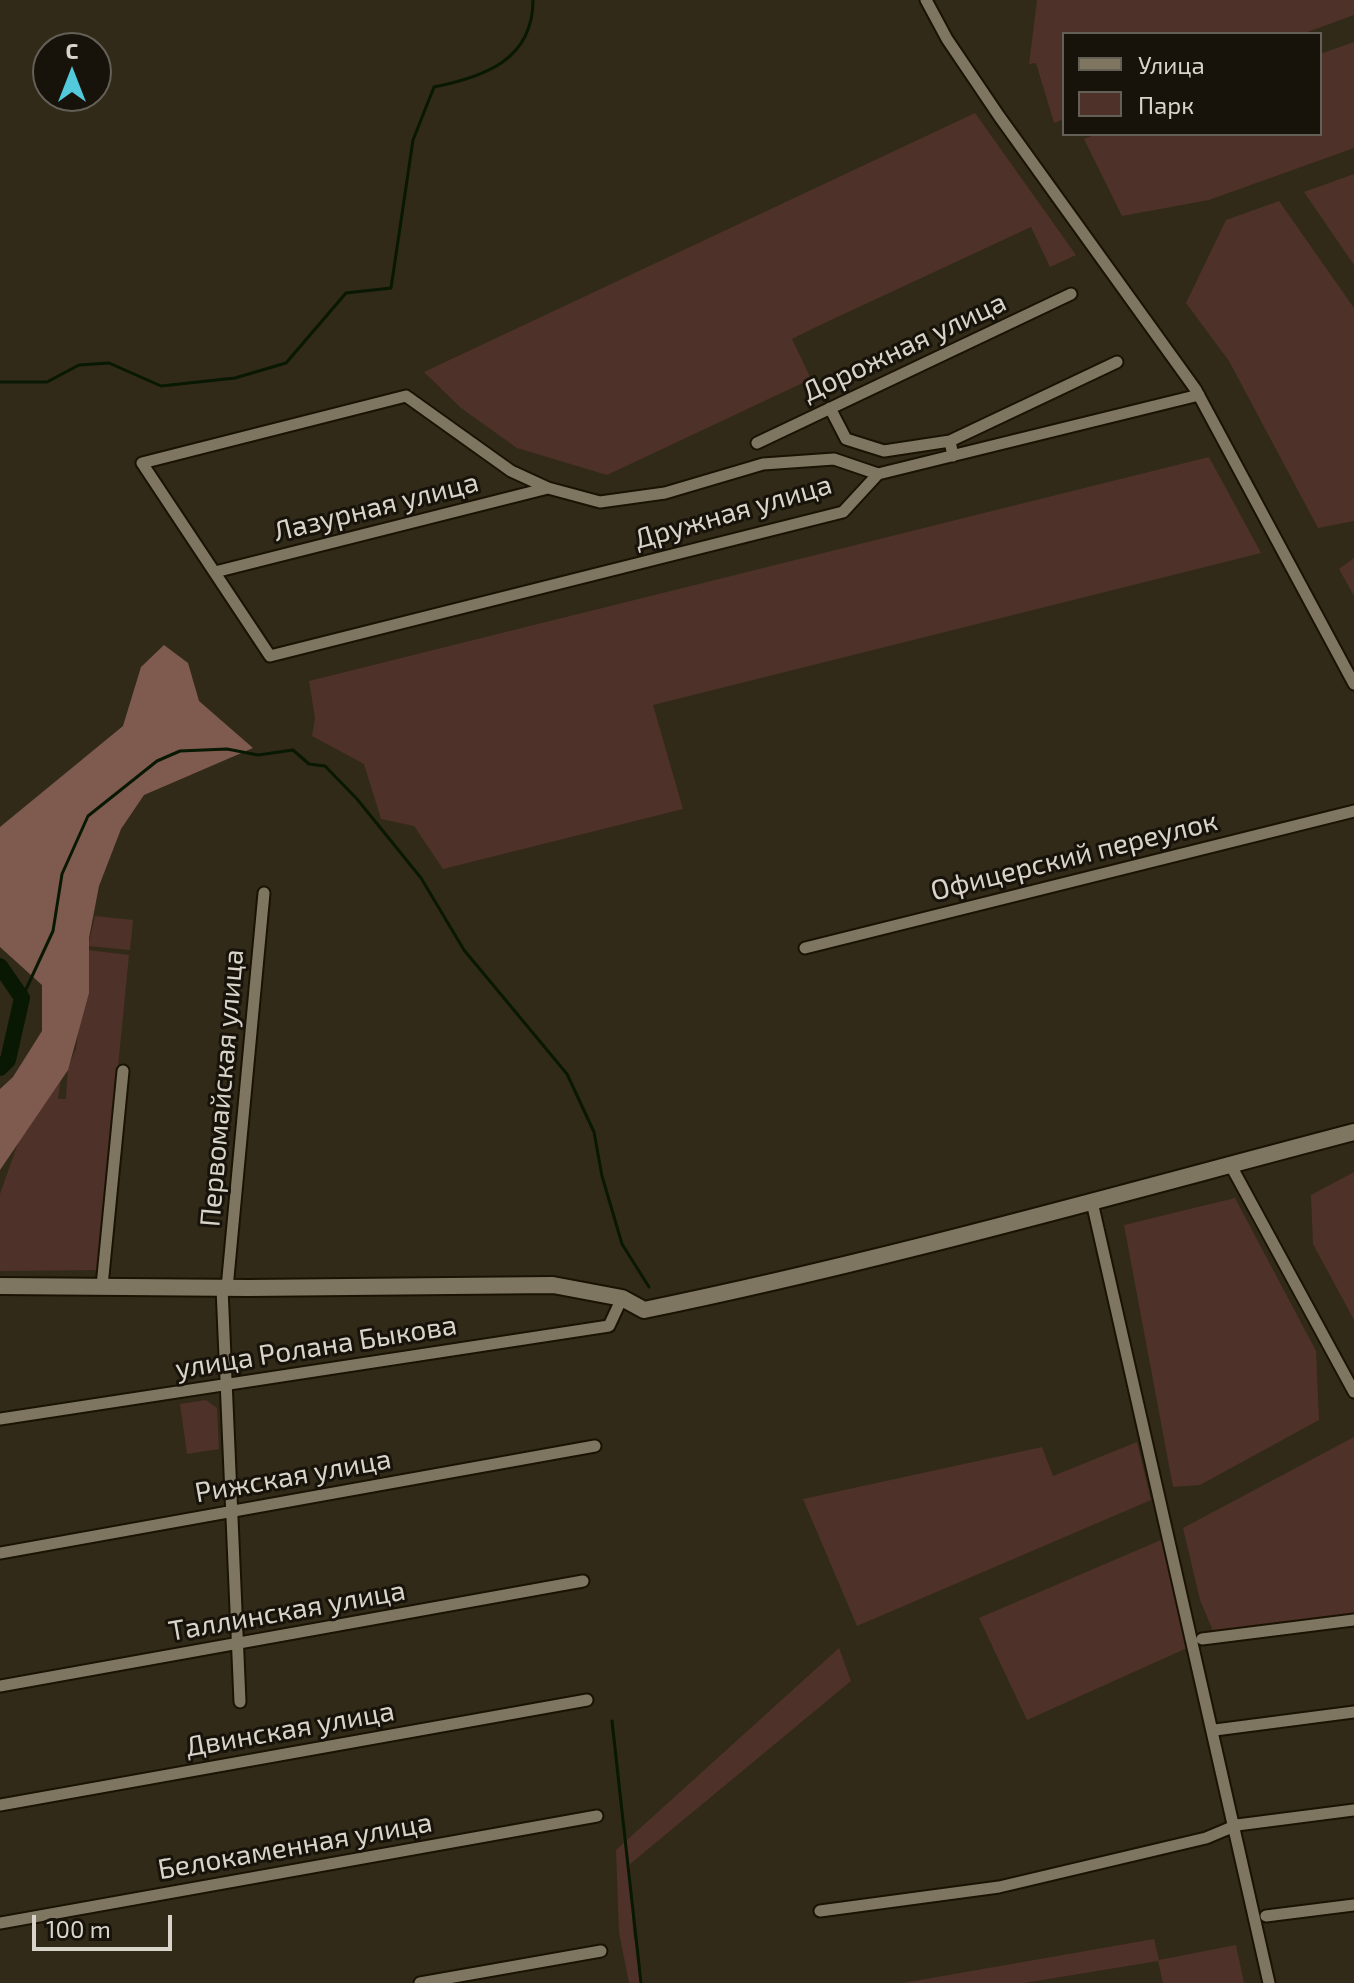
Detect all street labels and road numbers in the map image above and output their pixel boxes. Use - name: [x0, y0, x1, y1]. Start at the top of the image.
- street label: Дорожная улица: [797, 285, 1011, 409]
- street label: Лазурная улица: [270, 465, 482, 549]
- street label: Дружная улица: [630, 468, 836, 556]
- street label: Офицерский переулок: [927, 804, 1221, 908]
- street label: Первомайская улица: [193, 948, 251, 1228]
- street label: улица Ролана Быкова: [173, 1308, 459, 1386]
- street label: Рижская улица: [192, 1442, 394, 1510]
- street label: Таллинская улица: [166, 1574, 408, 1648]
- street label: Двинская улица: [183, 1694, 397, 1764]
- street label: Белокаменная улица: [155, 1805, 435, 1887]

